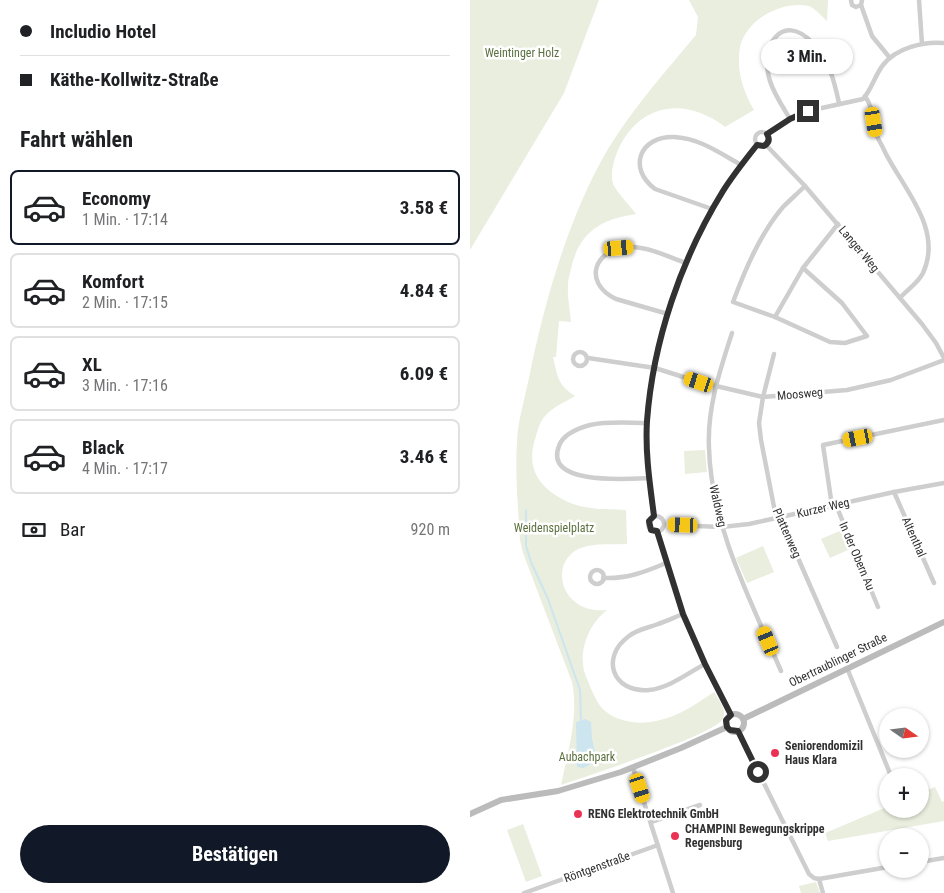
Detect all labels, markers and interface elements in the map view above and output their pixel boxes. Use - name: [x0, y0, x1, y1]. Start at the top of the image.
- text: Includio Hotel: [50, 20, 156, 43]
- callout: 3 Min.: [762, 38, 854, 74]
- park label: Weintinger Holz: [485, 46, 559, 60]
- text: 3 Min.: [787, 47, 827, 66]
- text: Käthe-Kollwitz-Straße: [50, 68, 219, 91]
- route end: [797, 100, 819, 122]
- car: [864, 106, 883, 138]
- text: Fahrt wählen: [20, 127, 133, 152]
- icon: car: [22, 185, 67, 230]
- text: Economy: [82, 187, 151, 210]
- text: 3.58 €: [400, 196, 448, 219]
- text: 1 Min. · 17:14: [82, 210, 168, 229]
- street label: Langer Weg: [836, 223, 882, 275]
- car: [603, 239, 634, 257]
- icon: car: [22, 268, 67, 313]
- text: Komfort: [82, 270, 144, 293]
- text: 4.84 €: [400, 279, 448, 302]
- text: 2 Min. · 17:15: [82, 293, 168, 312]
- icon: car: [22, 351, 67, 396]
- text: XL: [82, 353, 102, 376]
- text: 6.09 €: [400, 362, 448, 385]
- car: [682, 370, 715, 394]
- text: 3 Min. · 17:16: [82, 376, 168, 395]
- street label: Moosweg: [777, 385, 824, 403]
- car: [841, 428, 874, 448]
- icon: car: [22, 434, 67, 479]
- text: Black: [82, 436, 124, 459]
- text: 3.46 €: [400, 445, 448, 468]
- text: 4 Min. · 17:17: [82, 459, 168, 478]
- street label: Waldweg: [706, 484, 730, 528]
- street label: Kurzer Weg: [795, 495, 851, 521]
- street label: Plattenweg: [770, 506, 804, 560]
- street label: Altenthal: [899, 515, 929, 559]
- icon: cash: [20, 516, 48, 544]
- car: [667, 517, 698, 533]
- text: Bar: [60, 518, 85, 541]
- text: 920 m: [411, 520, 450, 539]
- street label: In der Obern Au: [836, 520, 878, 593]
- park label: Weidenspielplatz: [514, 521, 594, 535]
- car: [755, 624, 780, 658]
- street label: Obertraublinger Straße: [787, 630, 890, 690]
- north arrow: [879, 708, 929, 758]
- map controls: [879, 708, 929, 878]
- place label: Seniorendomizil Haus Klara: [785, 739, 863, 767]
- marker: Seniorendomizil Haus Klara: [769, 747, 781, 759]
- park label: Aubachpark: [559, 750, 616, 764]
- route start: [747, 761, 769, 783]
- button: +: [879, 768, 929, 818]
- car: [628, 771, 651, 805]
- place label: RENG Elektrotechnik GmbH: [588, 807, 719, 821]
- marker: RENG Elektrotechnik GmbH: [572, 808, 584, 820]
- place label: CHAMPINI Bewegungskrippe Regensburg: [685, 822, 825, 850]
- button: Bestätigen: [20, 825, 450, 883]
- button: −: [879, 828, 929, 878]
- marker: CHAMPINI Bewegungskrippe Regensburg: [669, 830, 681, 842]
- street label: Röntgenstraße: [562, 848, 632, 885]

